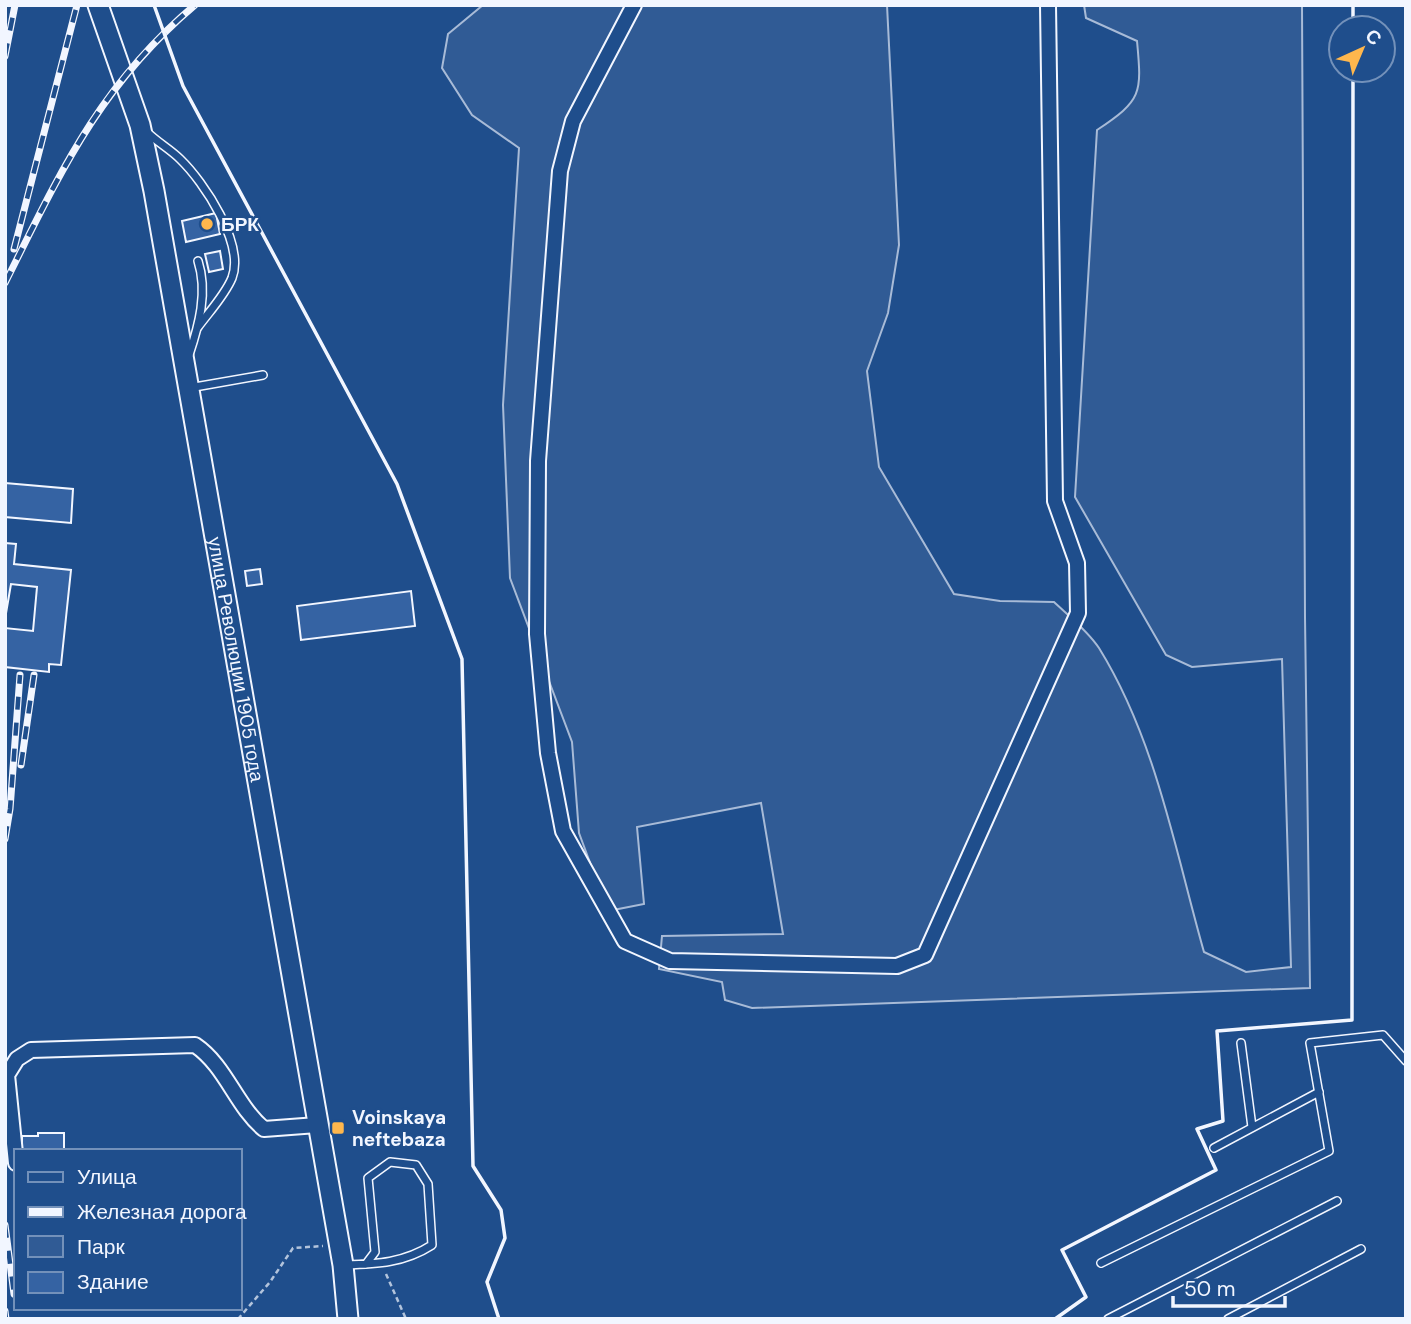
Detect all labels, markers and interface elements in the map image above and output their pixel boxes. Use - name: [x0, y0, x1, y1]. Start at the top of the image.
- north arrow: [1327, 14, 1397, 84]
- text: С: [1360, 23, 1387, 51]
- place label: БРК: [221, 212, 259, 237]
- marker: БРК: [199, 216, 215, 232]
- street label: улица Революции 1905 года: [202, 535, 270, 784]
- place label: Voinskaya neftebaza: [352, 1105, 446, 1152]
- marker: Voinskaya neftebaza: [330, 1120, 346, 1136]
- legend: [14, 1149, 242, 1310]
- text: Улица: [77, 1163, 137, 1191]
- text: Железная дорога: [77, 1198, 247, 1226]
- text: Парк: [77, 1233, 125, 1261]
- scale bar: [1173, 1264, 1285, 1308]
- text: Здание: [77, 1268, 149, 1296]
- text: 50 m: [1184, 1275, 1235, 1303]

